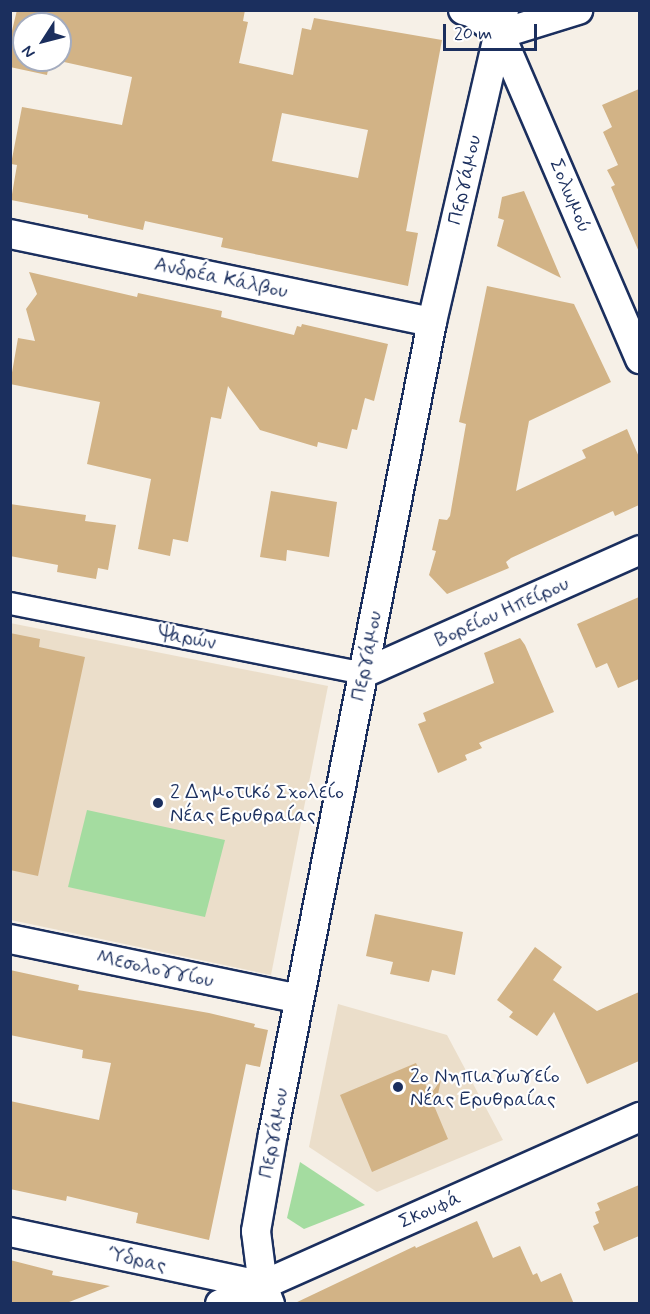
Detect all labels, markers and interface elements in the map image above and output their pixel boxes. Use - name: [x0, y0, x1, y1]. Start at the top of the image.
- north arrow: [12, 12, 72, 72]
- scale bar: [446, 12, 540, 50]
- text: 20 m: [454, 22, 492, 46]
- text: N: [17, 41, 40, 62]
- street label: Περγάμου: [443, 133, 487, 227]
- street label: Σολωμού: [544, 156, 596, 236]
- street label: Ανδρέα Κάλβου: [152, 252, 290, 304]
- street label: Βορείου Ηπείρου: [431, 572, 573, 652]
- street label: Περγάμου: [347, 609, 387, 703]
- street label: Ψαρών: [156, 621, 218, 655]
- place label: 2 Δημοτικό Σχολείο Νέας Ερυθραίας: [170, 780, 344, 827]
- marker: 2 Δημοτικό Σχολείο Νέας Ερυθραίας: [151, 796, 165, 810]
- street label: Μεσολογγίου: [94, 945, 216, 993]
- place label: 2ο Νηπιαγωγείο Νέας Ερυθραίας: [410, 1064, 560, 1111]
- marker: 2ο Νηπιαγωγείο Νέας Ερυθραίας: [391, 1080, 405, 1094]
- street label: Περγάμου: [254, 1086, 294, 1180]
- street label: Σκουφά: [395, 1186, 465, 1234]
- street label: Ύδρας: [106, 1242, 168, 1278]

